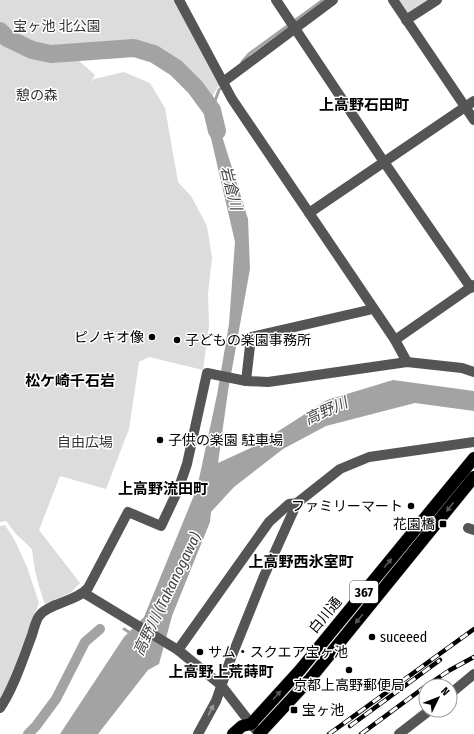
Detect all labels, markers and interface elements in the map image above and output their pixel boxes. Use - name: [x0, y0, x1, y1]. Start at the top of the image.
- park label: 宝ヶ池 北公園: [13, 18, 101, 35]
- park label: 憩の森: [16, 87, 58, 104]
- district label: 上高野石田町: [319, 96, 409, 114]
- water label: 岩倉川: [217, 164, 246, 214]
- place label: ピノキオ像: [74, 329, 144, 346]
- marker: ピノキオ像: [147, 332, 157, 342]
- place label: 子どもの楽園事務所: [185, 332, 311, 349]
- marker: 子どもの楽園事務所: [172, 335, 182, 345]
- district label: 松ケ崎千石岩: [25, 372, 115, 390]
- water label: 高野川: [302, 393, 352, 428]
- place label: 子供の楽園 駐車場: [168, 432, 283, 449]
- park label: 自由広場: [57, 434, 113, 451]
- marker: 子供の楽園 駐車場: [155, 435, 165, 445]
- district label: 上高野流田町: [118, 480, 208, 498]
- place label: ファミリーマート: [291, 498, 403, 515]
- marker: ファミリーマート: [406, 501, 416, 511]
- one-way arrow: [446, 502, 454, 513]
- place label: 花園橋: [393, 516, 435, 533]
- marker: 花園橋: [438, 519, 448, 529]
- water label: 高野川 (Takanogawa): [129, 529, 205, 659]
- district label: 上高野西氷室町: [248, 553, 354, 571]
- one-way arrow: [383, 558, 392, 569]
- road number: 367: [350, 581, 378, 603]
- street label: 白川通: [305, 594, 345, 637]
- one-way arrow: [354, 613, 363, 624]
- place label: suceeed: [380, 629, 427, 646]
- marker: suceeed: [367, 632, 377, 642]
- place label: サム・スクエア宝ヶ池: [208, 644, 348, 661]
- marker: サム・スクエア宝ヶ池: [195, 647, 205, 657]
- district label: 上高野上荒蒔町: [168, 663, 274, 681]
- marker: 京都上高野郵便局: [344, 665, 354, 675]
- place label: 京都上高野郵便局: [293, 677, 405, 694]
- north arrow: [418, 678, 458, 718]
- text: N: [438, 685, 452, 698]
- one-way arrow: [273, 690, 282, 700]
- place label: 宝ヶ池: [302, 702, 344, 719]
- one-way arrow: [208, 704, 214, 716]
- marker: 宝ヶ池: [289, 705, 299, 715]

